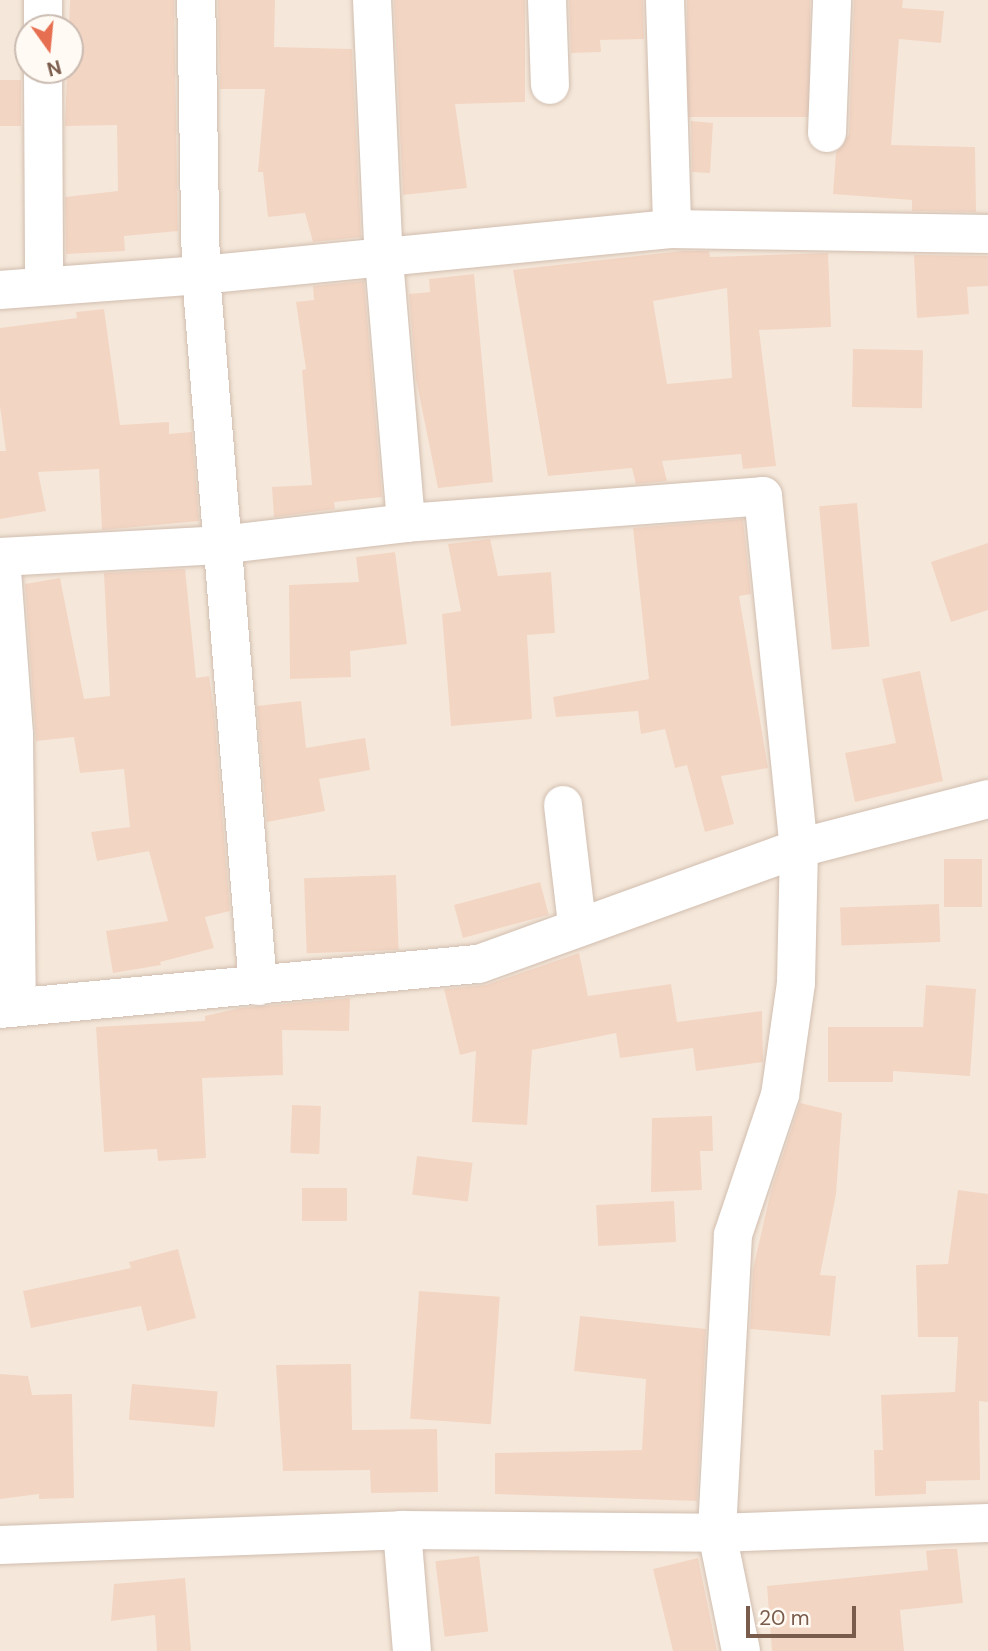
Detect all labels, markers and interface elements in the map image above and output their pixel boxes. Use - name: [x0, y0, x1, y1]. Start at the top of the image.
- north arrow: [14, 14, 84, 84]
- text: N: [44, 54, 64, 82]
- scale bar: [750, 1592, 860, 1636]
- text: 20 m: [759, 1604, 810, 1632]

